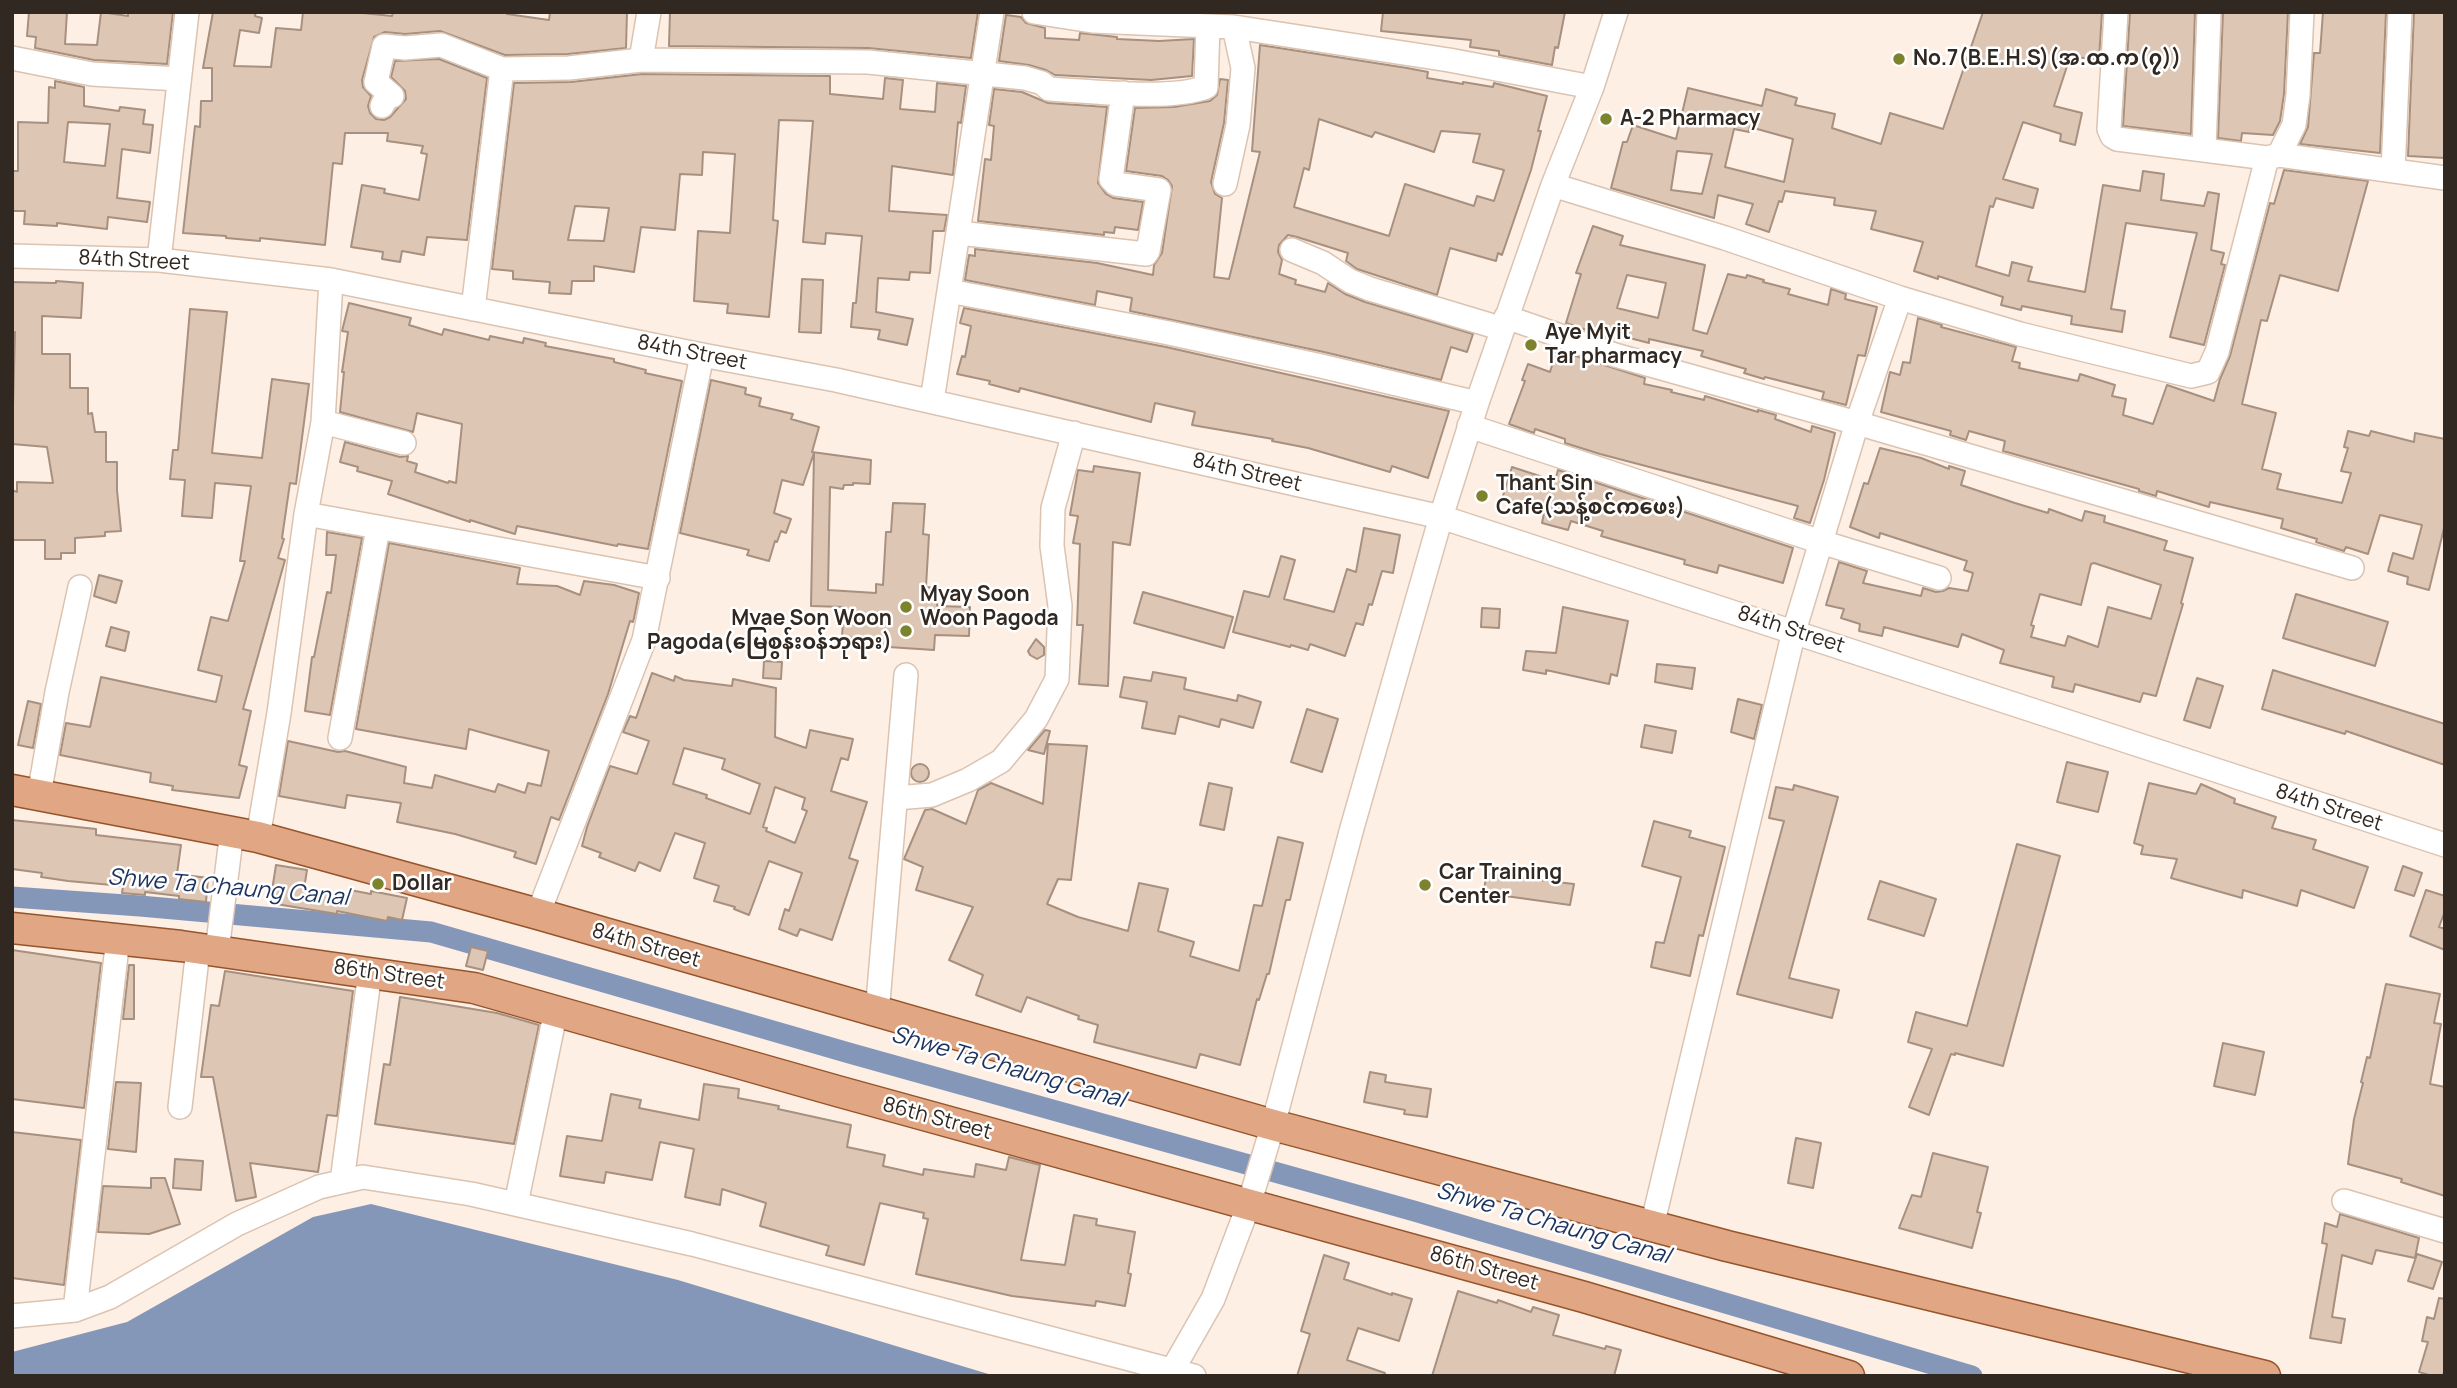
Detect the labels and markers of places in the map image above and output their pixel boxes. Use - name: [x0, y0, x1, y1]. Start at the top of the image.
- place label: No.7(B.E.H.S)(အ.ထ.က(၇)): [1913, 46, 2181, 72]
- marker: No.7(B.E.H.S)(အ.ထ.က(၇)): [1891, 51, 1907, 67]
- place label: A-2 Pharmacy: [1620, 106, 1760, 132]
- marker: A-2 Pharmacy: [1598, 111, 1614, 127]
- place label: Aye Myit Tar pharmacy: [1545, 320, 1682, 370]
- marker: Aye Myit Tar pharmacy: [1523, 337, 1539, 353]
- place label: Thant Sin Cafe(သန့်စင်ကဖေး): [1496, 471, 1685, 521]
- marker: Thant Sin Cafe(သန့်စင်ကဖေး): [1474, 488, 1490, 504]
- place label: Myay Soon Woon Pagoda: [920, 582, 1059, 632]
- marker: Myay Soon Woon Pagoda: [898, 599, 914, 615]
- place label: Myae Son Woon Pagoda(မြေစွန်း၀န်ဘုရား): [647, 606, 892, 656]
- marker: Myae Son Woon Pagoda(မြေစွန်း၀န်ဘုရား): [898, 623, 914, 639]
- place label: Car Training Center: [1439, 860, 1562, 910]
- place label: Dollar: [392, 871, 452, 897]
- marker: Dollar: [370, 876, 386, 892]
- marker: Car Training Center: [1417, 877, 1433, 893]

